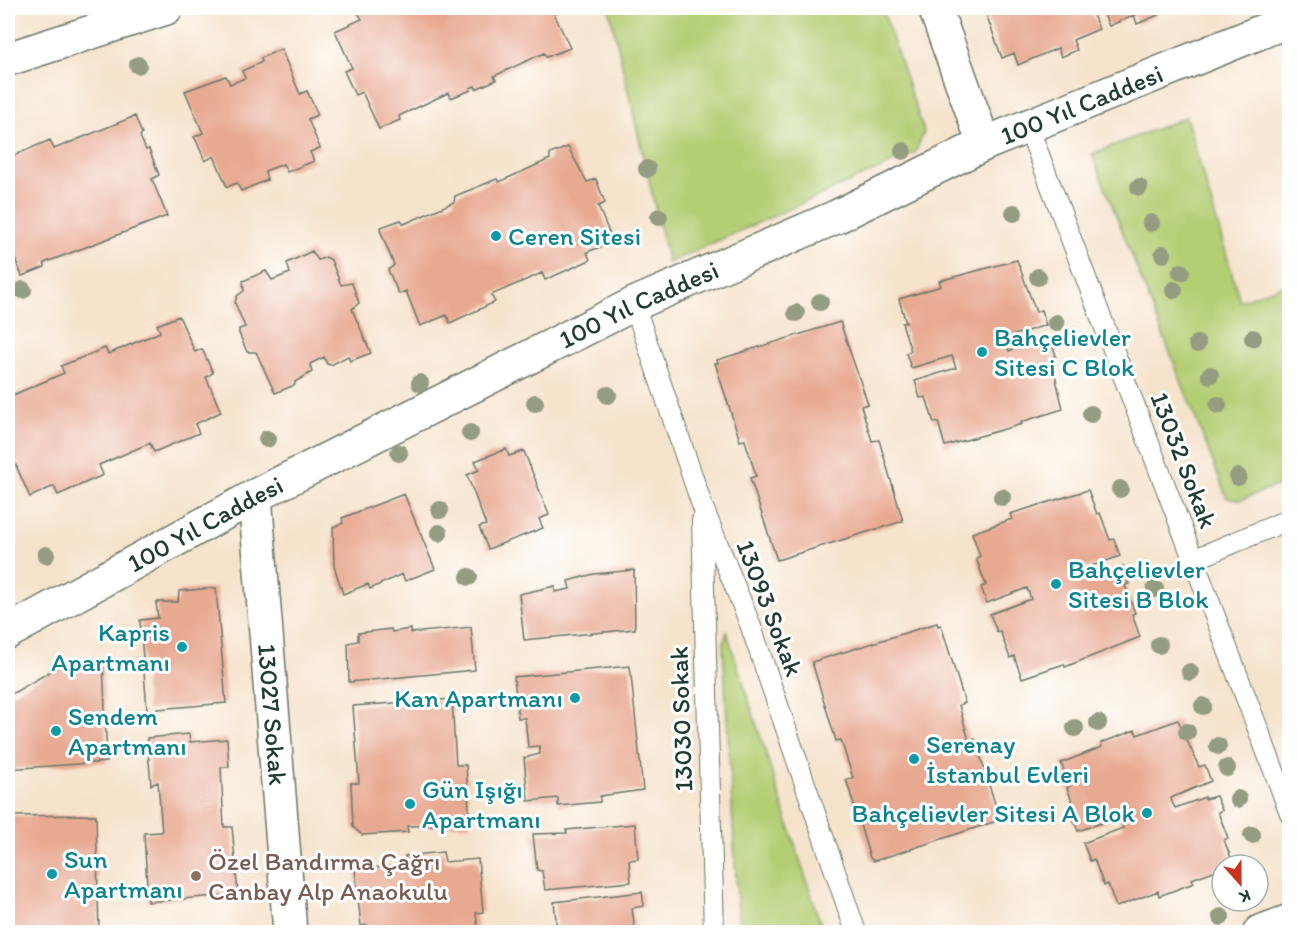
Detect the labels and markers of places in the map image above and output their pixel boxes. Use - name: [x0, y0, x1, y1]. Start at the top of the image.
- place label: Ceren Sitesi: [508, 220, 641, 252]
- marker: Ceren Sitesi: [489, 229, 503, 243]
- place label: Bahçelievler Sitesi C Blok: [994, 321, 1135, 383]
- marker: Bahçelievler Sitesi C Blok: [975, 345, 989, 359]
- place label: Bahçelievler Sitesi B Blok: [1068, 553, 1209, 615]
- marker: Bahçelievler Sitesi B Blok: [1049, 577, 1063, 591]
- place label: Kapris Apartmanı: [51, 616, 170, 678]
- marker: Kapris Apartmanı: [175, 640, 189, 654]
- place label: Kan Apartmanı: [394, 682, 563, 714]
- marker: Kan Apartmanı: [568, 691, 582, 705]
- place label: Sendem Apartmanı: [68, 700, 187, 762]
- marker: Sendem Apartmanı: [49, 724, 63, 738]
- place label: Serenay İstanbul Evleri: [926, 728, 1089, 790]
- marker: Serenay İstanbul Evleri: [907, 752, 921, 766]
- place label: Gün Işığı Apartmanı: [422, 773, 541, 835]
- marker: Gün Işığı Apartmanı: [403, 797, 417, 811]
- place label: Bahçelievler Sitesi A Blok: [852, 797, 1136, 829]
- marker: Bahçelievler Sitesi A Blok: [1140, 806, 1154, 820]
- place label: Sun Apartmanı: [64, 843, 183, 905]
- place label: Özel Bandırma Çağrı Canbay Alp Anaokulu: [208, 845, 448, 907]
- marker: Sun Apartmanı: [45, 867, 59, 881]
- marker: Özel Bandırma Çağrı Canbay Alp Anaokulu: [189, 869, 203, 883]

